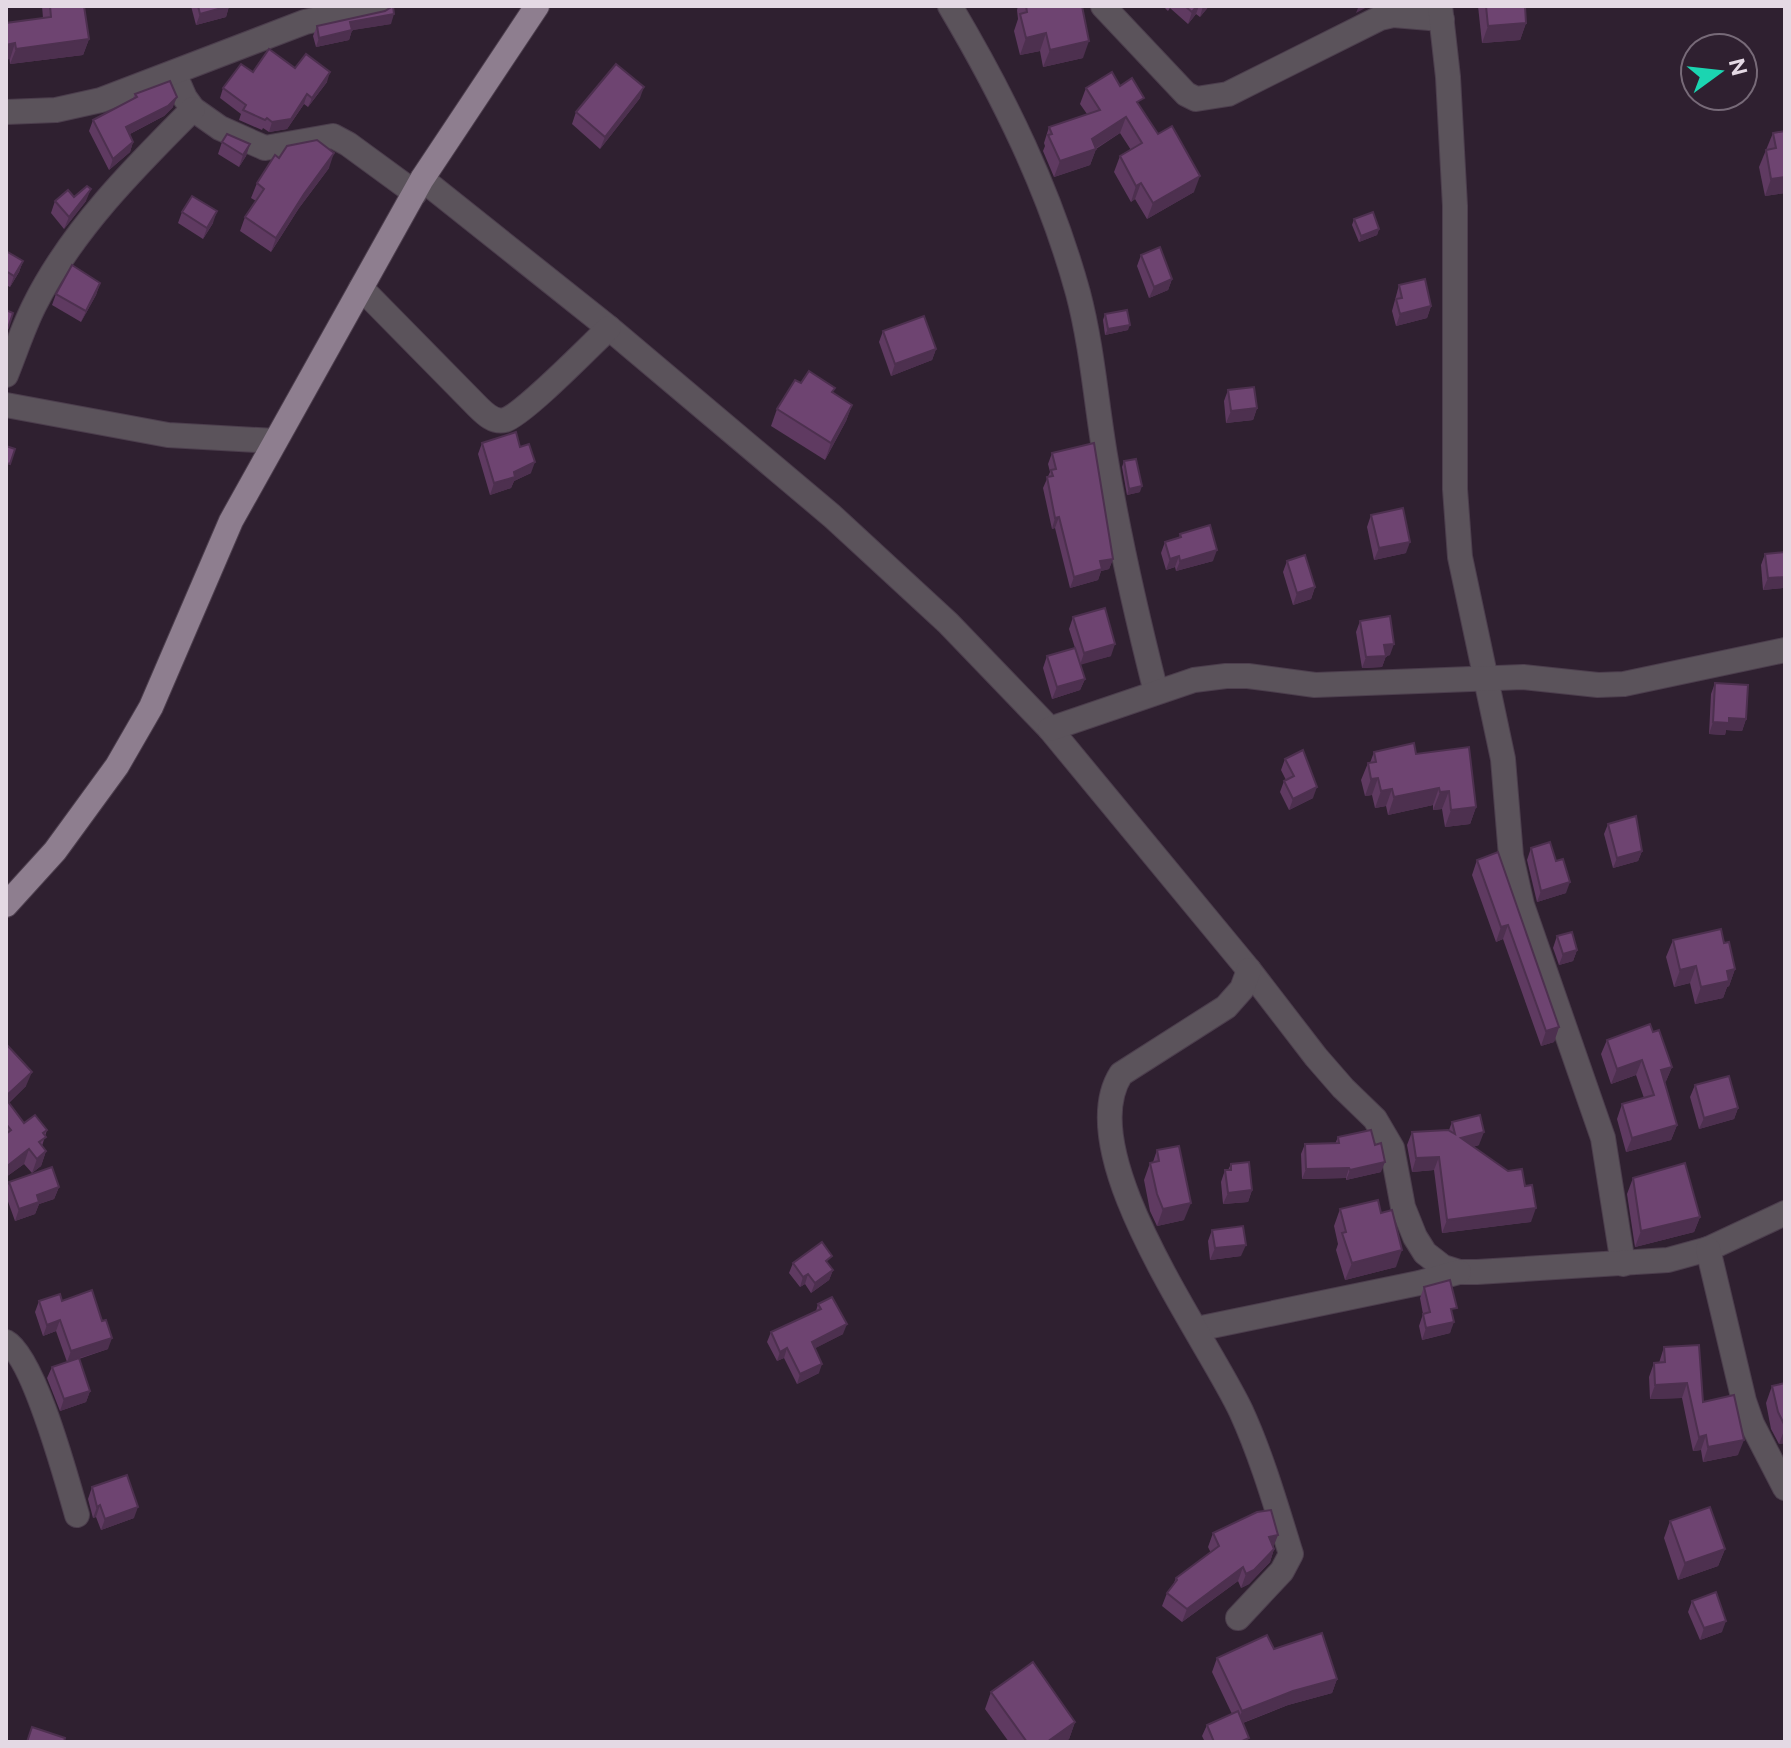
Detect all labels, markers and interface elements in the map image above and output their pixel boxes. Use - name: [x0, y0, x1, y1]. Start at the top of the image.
- north arrow: [1679, 32, 1759, 112]
- text: N: [1723, 55, 1753, 79]

